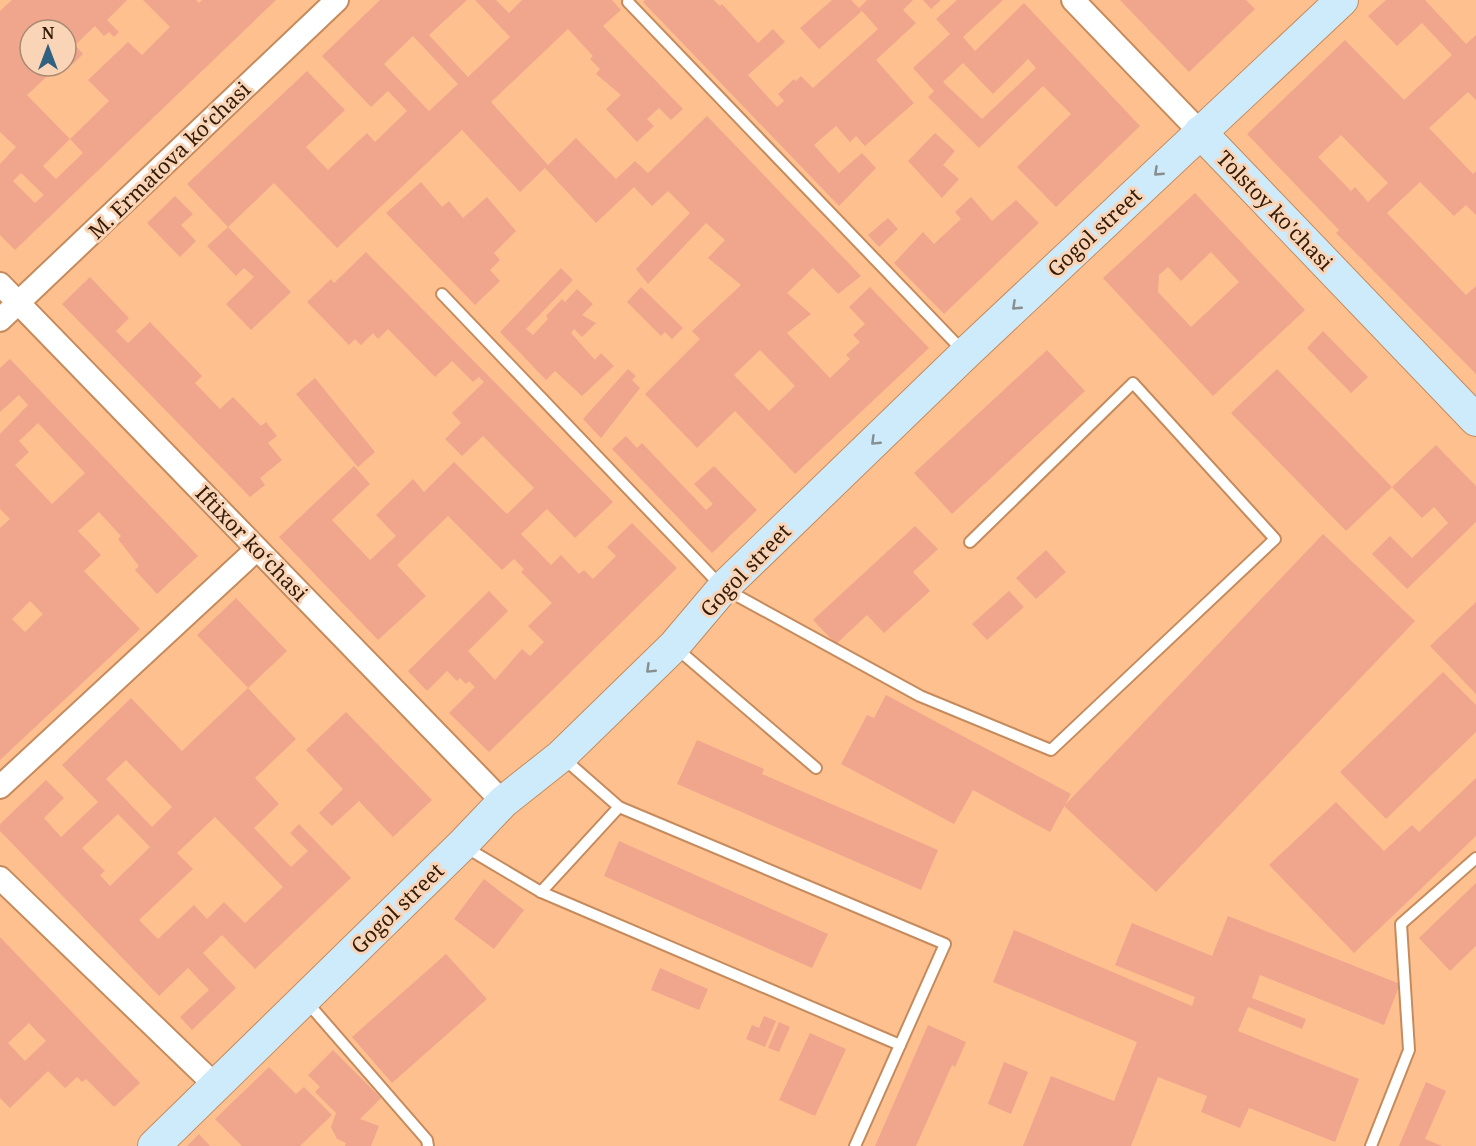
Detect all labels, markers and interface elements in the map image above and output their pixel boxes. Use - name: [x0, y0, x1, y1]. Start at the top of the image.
- north arrow: [18, 18, 78, 78]
- text: N: [42, 22, 55, 44]
- street label: M. Ermatova koʻchasi: [82, 75, 256, 245]
- street label: Tolstoy ko'chasi: [1211, 144, 1340, 276]
- one-way arrow: [1154, 165, 1164, 176]
- street label: Gogol street: [1041, 181, 1147, 283]
- one-way arrow: [1012, 298, 1023, 309]
- one-way arrow: [872, 433, 883, 444]
- street label: Iftixor koʻchasi: [190, 479, 314, 607]
- street label: Gogol street: [694, 517, 796, 623]
- one-way arrow: [647, 662, 658, 673]
- street label: Gogol street: [344, 857, 450, 959]

